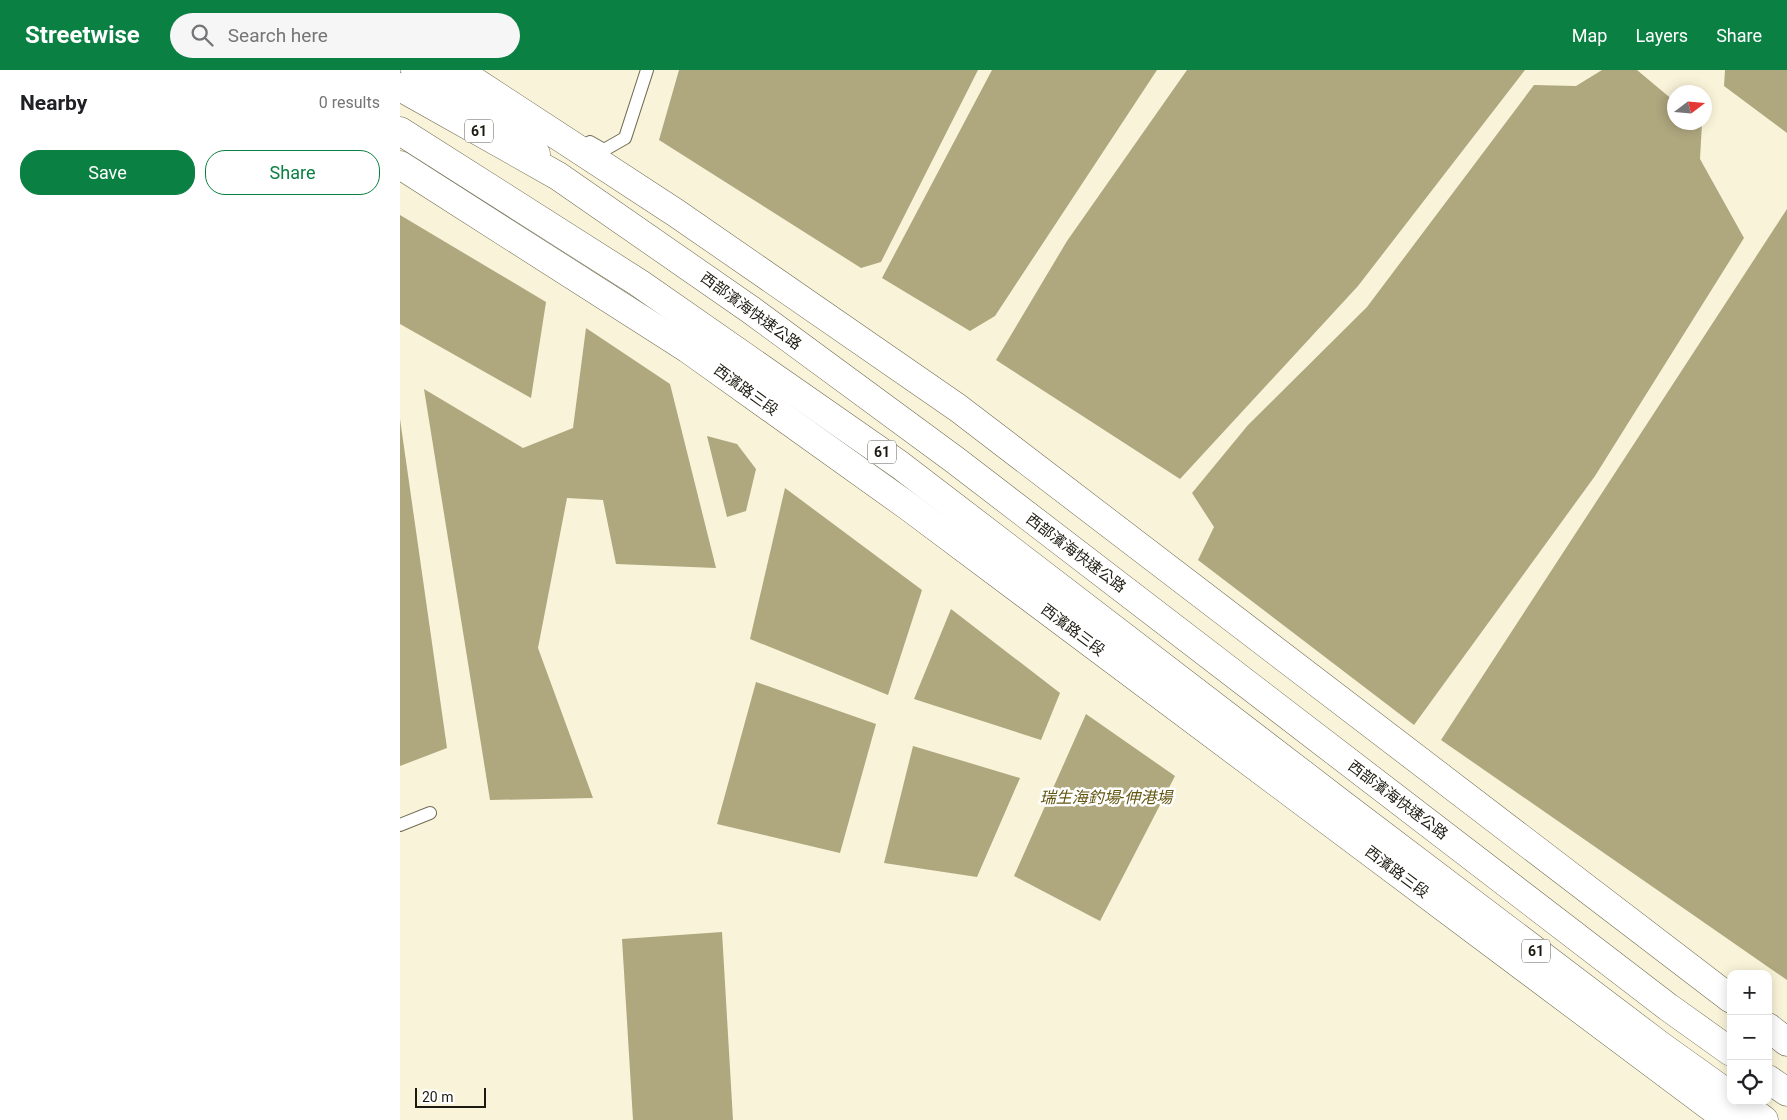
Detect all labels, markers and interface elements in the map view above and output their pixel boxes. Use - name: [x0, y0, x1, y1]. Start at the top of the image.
- search box: [170, 13, 520, 58]
- text: Streetwise: [25, 21, 140, 49]
- icon: search: [188, 21, 216, 49]
- text: Search here: [228, 24, 328, 47]
- text: Map: [1572, 25, 1607, 46]
- text: Layers: [1635, 25, 1688, 46]
- text: Share: [1716, 25, 1762, 46]
- north arrow: [1667, 85, 1712, 130]
- text: Nearby: [20, 91, 87, 115]
- text: 0 results: [319, 93, 380, 112]
- road number: 61: [465, 119, 493, 142]
- button: Save: [20, 150, 195, 195]
- button: Share: [205, 150, 380, 195]
- street label: 西部濱海快速公路: [697, 268, 805, 354]
- street label: 西濱路三段: [710, 361, 782, 419]
- road number: 61: [868, 441, 896, 464]
- street label: 西部濱海快速公路: [1023, 510, 1129, 596]
- street label: 西濱路三段: [1038, 600, 1108, 660]
- street label: 西部濱海快速公路: [1345, 757, 1451, 843]
- water label: 瑞生海釣場-伸港場: [1040, 788, 1174, 807]
- street label: 西濱路三段: [1362, 842, 1432, 902]
- road number: 61: [1522, 939, 1550, 962]
- map controls: [1727, 970, 1772, 1105]
- button: +: [1727, 970, 1772, 1015]
- button: −: [1727, 1015, 1772, 1060]
- button: locate: [1727, 1060, 1772, 1105]
- scale bar: [415, 1085, 486, 1108]
- text: 20 m: [422, 1089, 454, 1105]

